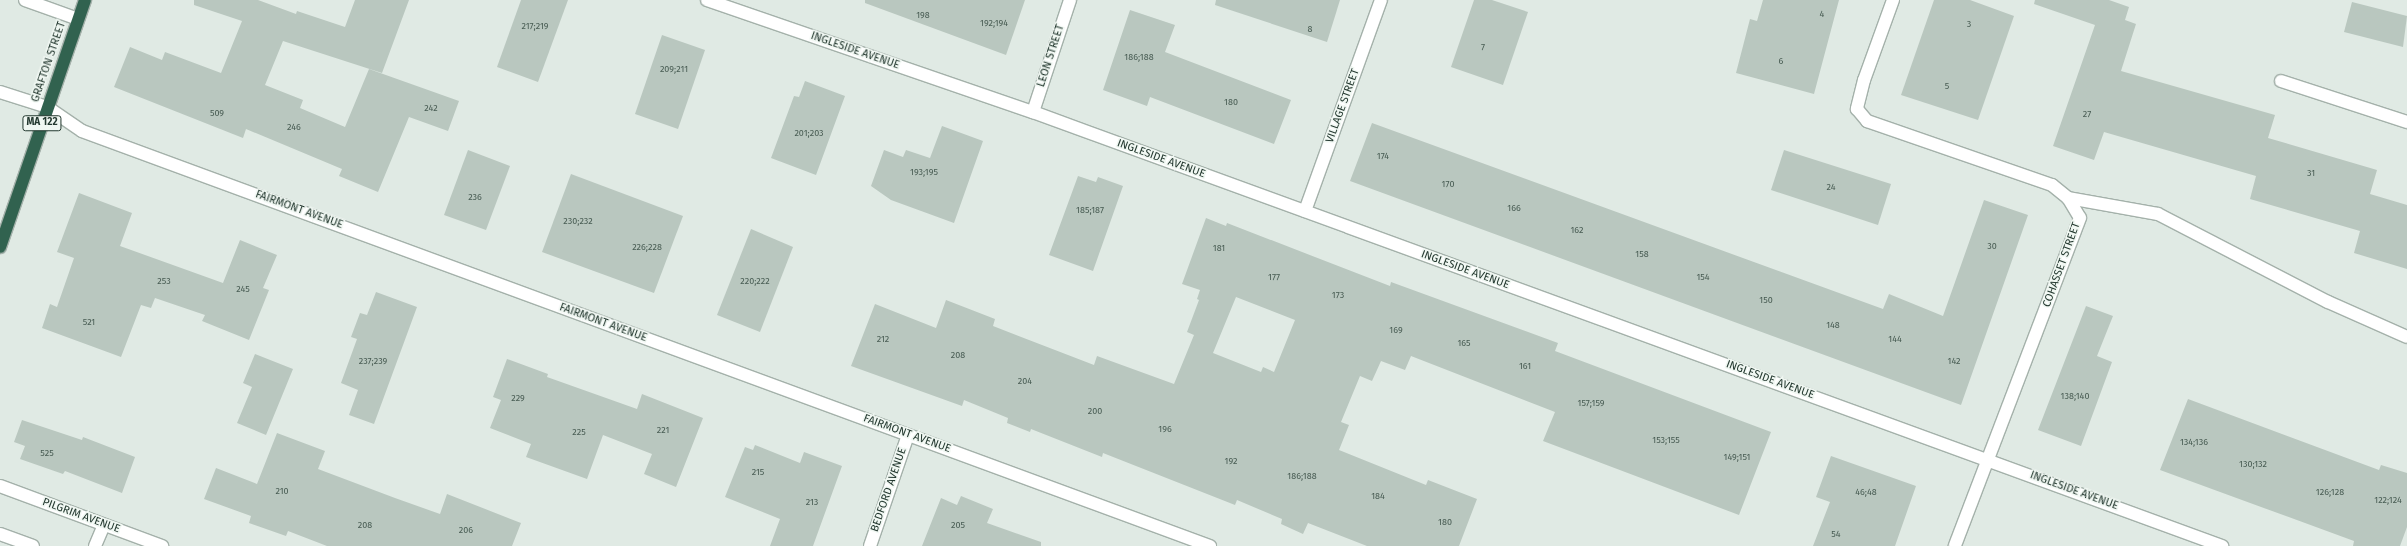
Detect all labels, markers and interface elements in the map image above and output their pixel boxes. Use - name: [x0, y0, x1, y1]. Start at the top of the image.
- house number: 4: [1820, 9, 1824, 19]
- house number: 198: [916, 10, 930, 20]
- house number: 192;194: [980, 18, 1008, 28]
- house number: 3: [1967, 19, 1971, 29]
- street label: GRAFTON STREET: [29, 20, 69, 104]
- house number: 217;219: [521, 21, 549, 31]
- street label: LEON STREET: [1035, 23, 1067, 89]
- house number: 8: [1308, 24, 1312, 34]
- street label: INGLESIDE AVENUE: [809, 30, 901, 72]
- house number: 7: [1481, 42, 1485, 52]
- house number: 186;188: [1124, 52, 1154, 62]
- house number: 6: [1779, 56, 1783, 66]
- house number: 209;211: [660, 64, 688, 74]
- street label: VILLAGE STREET: [1323, 67, 1363, 145]
- house number: 5: [1945, 81, 1949, 91]
- house number: 180: [1224, 97, 1238, 107]
- house number: 242: [424, 103, 438, 113]
- house number: 509: [210, 108, 224, 118]
- house number: 27: [2083, 109, 2091, 119]
- road number: MA 122: [22, 115, 62, 131]
- house number: 246: [287, 122, 301, 132]
- house number: 201;203: [794, 128, 824, 138]
- street label: INGLESIDE AVENUE: [1115, 137, 1207, 181]
- house number: 174: [1377, 151, 1389, 161]
- house number: 193;195: [910, 167, 938, 177]
- house number: 31: [2307, 168, 2315, 178]
- house number: 170: [1442, 179, 1454, 189]
- house number: 24: [1827, 182, 1835, 192]
- street label: FAIRMONT AVENUE: [253, 188, 345, 232]
- house number: 236: [468, 192, 482, 202]
- house number: 166: [1507, 203, 1521, 213]
- house number: 185;187: [1076, 205, 1104, 215]
- house number: 230;232: [563, 216, 593, 226]
- street label: COHASSET STREET: [2041, 221, 2083, 309]
- house number: 162: [1570, 225, 1584, 235]
- house number: 30: [1987, 241, 1997, 251]
- house number: 226;228: [632, 242, 662, 252]
- house number: 181: [1213, 243, 1225, 253]
- street label: INGLESIDE AVENUE: [1419, 248, 1511, 292]
- house number: 158: [1635, 249, 1649, 259]
- house number: 177: [1268, 272, 1280, 282]
- house number: 154: [1696, 272, 1710, 282]
- house number: 253: [157, 276, 171, 286]
- house number: 220;222: [740, 276, 770, 286]
- house number: 245: [236, 284, 250, 294]
- house number: 173: [1332, 290, 1344, 300]
- house number: 150: [1759, 295, 1773, 305]
- street label: FAIRMONT AVENUE: [557, 301, 649, 345]
- house number: 521: [83, 317, 95, 327]
- house number: 148: [1826, 320, 1840, 330]
- house number: 169: [1389, 325, 1403, 335]
- house number: 212: [877, 334, 889, 344]
- house number: 144: [1888, 334, 1902, 344]
- house number: 165: [1457, 338, 1471, 348]
- house number: 208: [951, 350, 965, 360]
- house number: 237;239: [359, 356, 387, 366]
- house number: 142: [1948, 356, 1960, 366]
- street label: INGLESIDE AVENUE: [1724, 358, 1816, 402]
- house number: 161: [1519, 361, 1531, 371]
- house number: 204: [1018, 376, 1032, 386]
- house number: 138;140: [2061, 391, 2089, 401]
- house number: 229: [511, 393, 525, 403]
- house number: 157;159: [1578, 398, 1604, 408]
- house number: 200: [1088, 406, 1102, 416]
- street label: FAIRMONT AVENUE: [861, 412, 953, 456]
- house number: 196: [1158, 424, 1172, 434]
- house number: 221: [657, 425, 669, 435]
- house number: 225: [572, 427, 586, 437]
- house number: 153;155: [1652, 435, 1680, 445]
- house number: 134;136: [2180, 437, 2208, 447]
- street label: BEDFORD AVENUE: [868, 446, 910, 534]
- house number: 525: [40, 448, 54, 458]
- house number: 149;151: [1724, 452, 1750, 462]
- house number: 192: [1225, 456, 1237, 466]
- house number: 130;132: [2239, 459, 2267, 469]
- house number: 215: [752, 467, 764, 477]
- street label: INGLESIDE AVENUE: [2028, 469, 2120, 513]
- house number: 186;188: [1287, 471, 1317, 481]
- house number: 210: [275, 486, 289, 496]
- house number: 46;48: [1855, 487, 1877, 497]
- house number: 126;128: [2316, 487, 2344, 497]
- house number: 184: [1371, 491, 1385, 501]
- house number: 122;124: [2374, 495, 2402, 505]
- street label: PILGRIM AVENUE: [40, 496, 122, 536]
- house number: 213: [806, 497, 818, 507]
- house number: 180: [1438, 517, 1452, 527]
- house number: 208: [358, 520, 372, 530]
- house number: 205: [951, 520, 965, 530]
- house number: 206: [459, 525, 473, 535]
- house number: 54: [1831, 529, 1841, 539]

